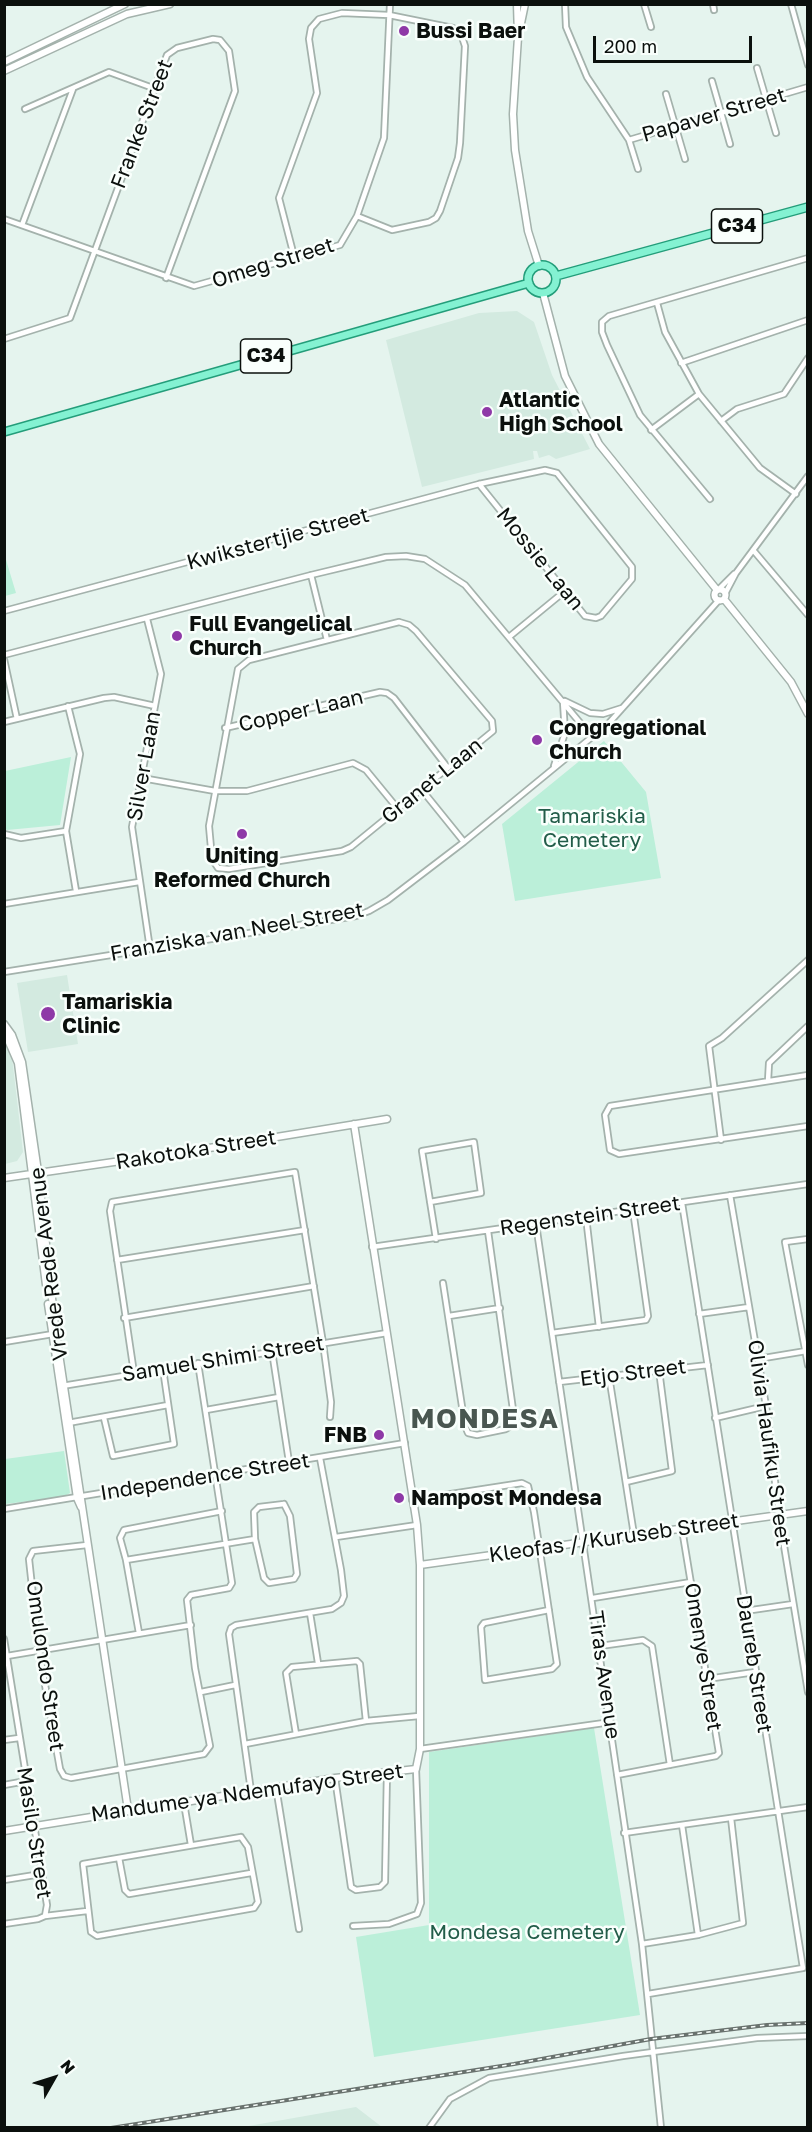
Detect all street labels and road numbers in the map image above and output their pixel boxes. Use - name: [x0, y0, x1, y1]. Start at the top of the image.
- street label: Franke Street: [106, 56, 178, 192]
- street label: Papaver Street: [639, 82, 789, 148]
- road number: C34: [712, 209, 762, 243]
- street label: Omeg Street: [209, 232, 337, 294]
- road number: C34: [240, 339, 292, 373]
- street label: Kwikstertjie Street: [184, 503, 372, 575]
- street label: Mossie Laan: [491, 503, 589, 615]
- street label: Copper Laan: [236, 684, 366, 738]
- street label: Silver Laan: [122, 709, 166, 823]
- street label: Granet Laan: [377, 733, 487, 829]
- street label: Franziska van Neel Street: [108, 897, 366, 967]
- street label: Rakotoka Street: [114, 1125, 278, 1175]
- street label: Vrede Rede Avenue: [25, 1166, 73, 1362]
- street label: Regenstein Street: [498, 1191, 682, 1241]
- street label: Samuel Shimi Street: [120, 1331, 326, 1387]
- street label: Olivia Haufiku Street: [742, 1338, 796, 1548]
- street label: Etjo Street: [578, 1354, 688, 1392]
- street label: Independence Street: [99, 1448, 311, 1506]
- street label: Kleofas //Kuruseb Street: [487, 1508, 741, 1568]
- street label: Omulondo Street: [21, 1579, 69, 1753]
- street label: Omenye Street: [679, 1581, 727, 1733]
- street label: Daureb Street: [731, 1593, 777, 1735]
- street label: Tiras Avenue: [583, 1609, 625, 1741]
- street label: Mandume ya Ndemufayo Street: [89, 1759, 405, 1827]
- street label: Masilo Street: [11, 1765, 57, 1901]

